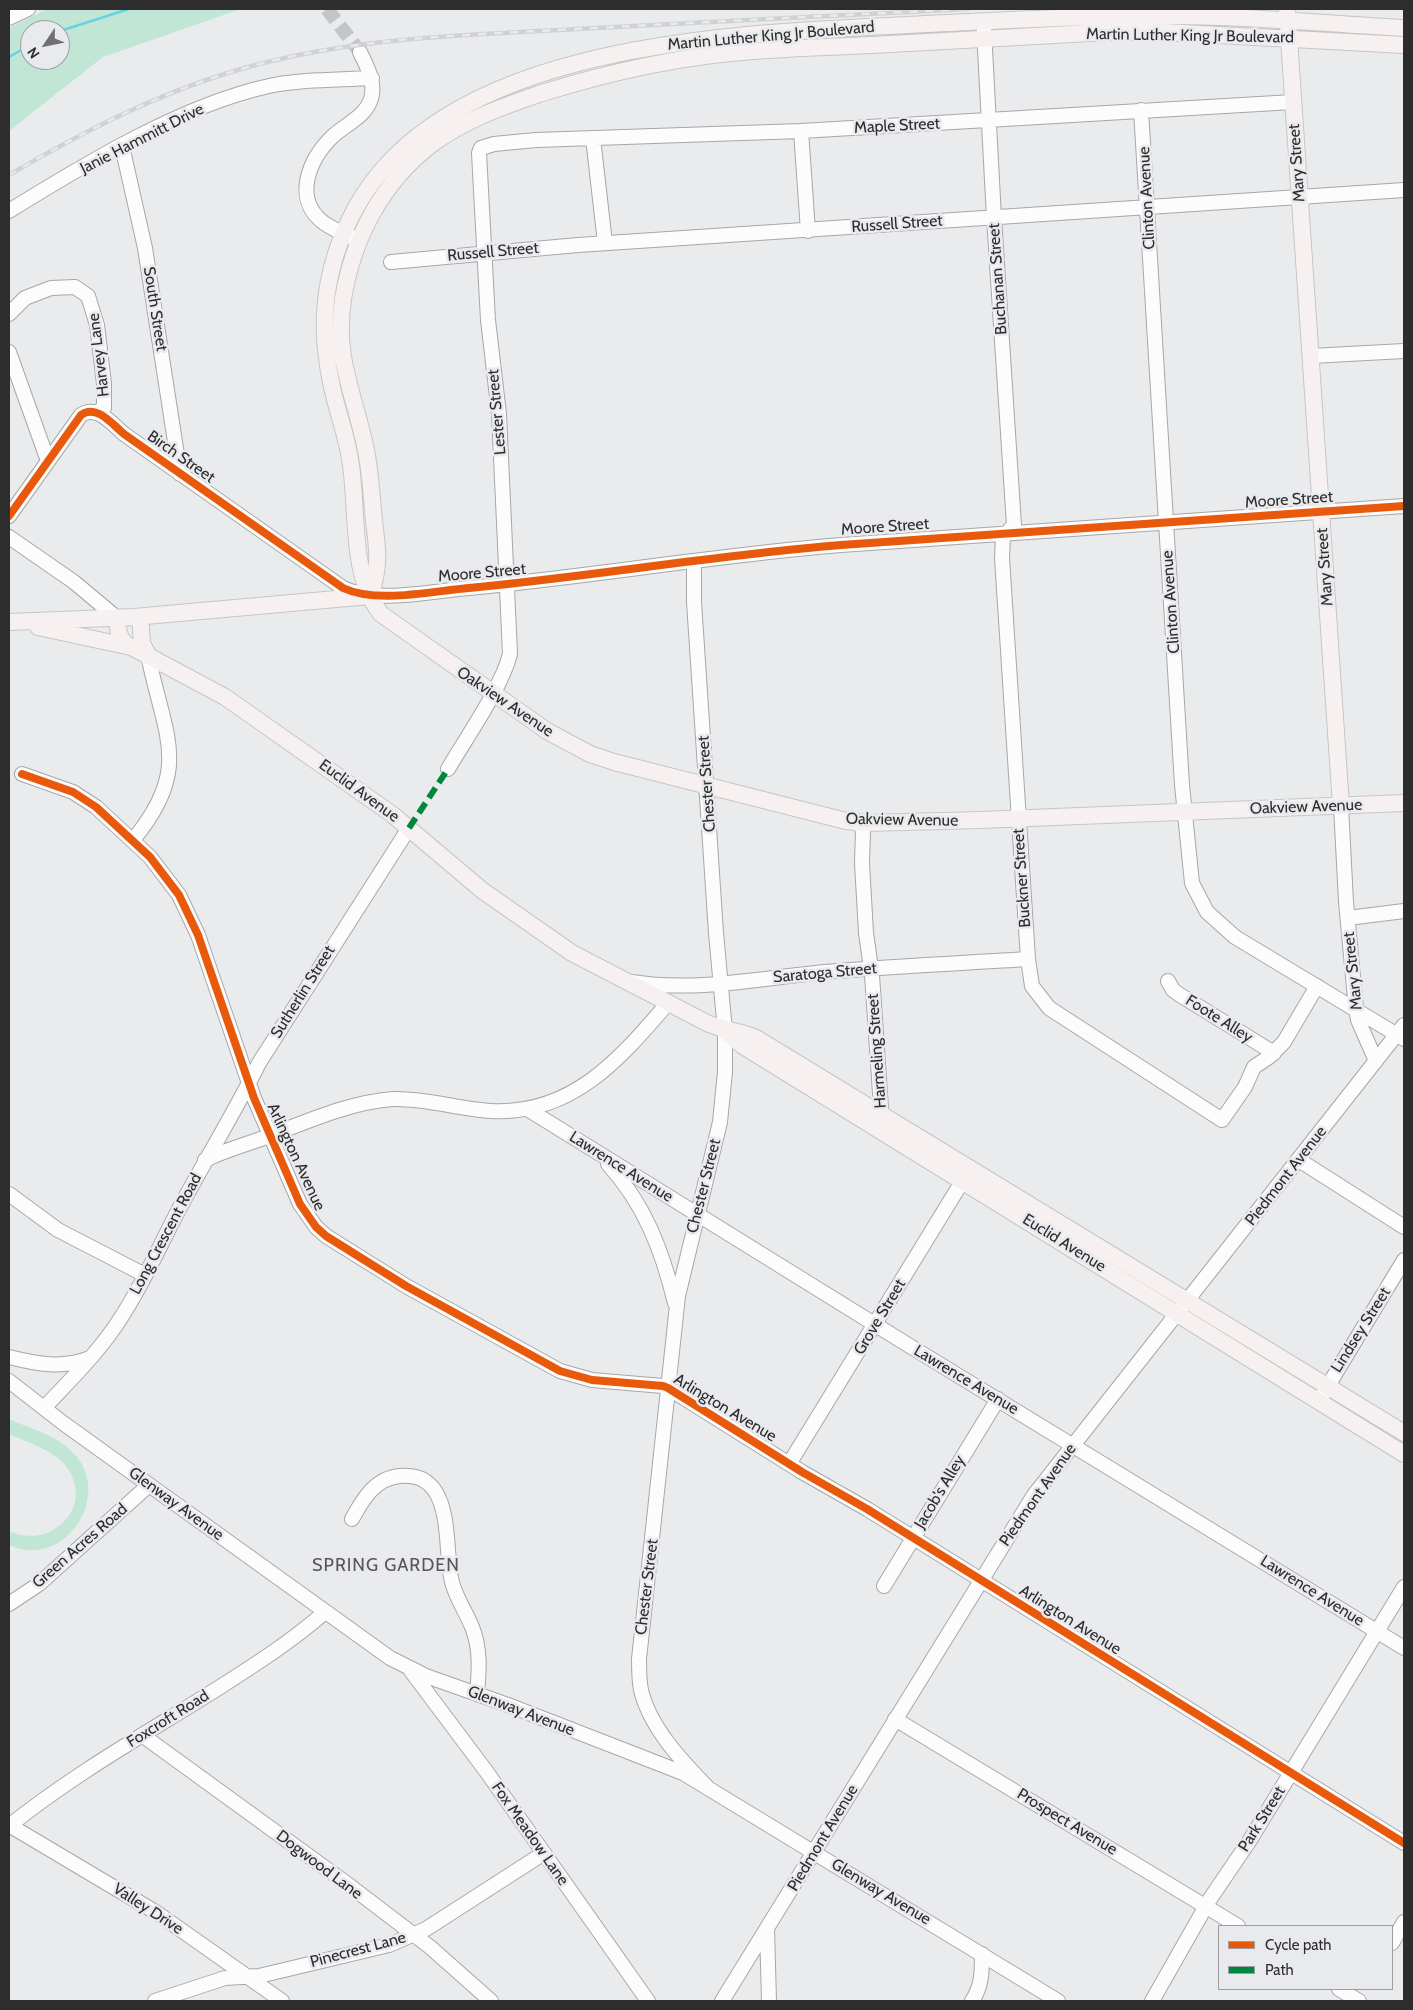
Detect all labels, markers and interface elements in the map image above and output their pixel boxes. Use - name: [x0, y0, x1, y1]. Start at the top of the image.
- street label: Martin Luther King Jr Boulevard: [667, 17, 875, 55]
- north arrow: [20, 20, 70, 70]
- street label: Martin Luther King Jr Boulevard: [1086, 25, 1294, 47]
- text: N: [23, 44, 44, 62]
- street label: Janie Hammitt Drive: [77, 100, 207, 178]
- street label: Maple Street: [854, 114, 940, 138]
- street label: Mary Street: [1285, 123, 1309, 203]
- street label: Clinton Avenue: [1135, 146, 1159, 250]
- street label: Russell Street: [851, 211, 943, 237]
- street label: Buchanan Street: [985, 223, 1011, 335]
- street label: Russell Street: [447, 238, 539, 266]
- street label: South Street: [139, 265, 171, 353]
- street label: Harvey Lane: [84, 312, 114, 398]
- street label: Lester Street: [484, 368, 510, 456]
- street label: Birch Street: [143, 427, 219, 487]
- street label: Moore Street: [1244, 487, 1334, 513]
- street label: Moore Street: [840, 514, 930, 540]
- street label: Mary Street: [1313, 527, 1337, 607]
- street label: Clinton Avenue: [1158, 550, 1184, 654]
- street label: Moore Street: [437, 560, 527, 586]
- street label: Oakview Avenue: [453, 663, 557, 741]
- street label: Chester Street: [694, 735, 720, 833]
- street label: Euclid Avenue: [315, 755, 403, 827]
- street label: Oakview Avenue: [1249, 795, 1363, 819]
- street label: Oakview Avenue: [846, 809, 958, 831]
- street label: Buckner Street: [1009, 828, 1035, 928]
- street label: Mary Street: [1339, 931, 1367, 1011]
- street label: Sutherlin Street: [267, 942, 339, 1042]
- street label: Saratoga Street: [772, 959, 878, 987]
- street label: Foote Alley: [1182, 991, 1256, 1047]
- street label: Harmeling Street: [863, 993, 891, 1109]
- street label: Arlington Avenue: [263, 1100, 329, 1214]
- street label: Piedmont Avenue: [1241, 1122, 1331, 1230]
- street label: Lawrence Avenue: [566, 1127, 676, 1207]
- street label: Chester Street: [683, 1137, 725, 1235]
- street label: Long Crescent Road: [126, 1170, 206, 1298]
- street label: Euclid Avenue: [1019, 1210, 1109, 1276]
- street label: Grove Street: [850, 1276, 910, 1358]
- street label: Lindsey Street: [1327, 1284, 1395, 1376]
- street label: Lawrence Avenue: [910, 1341, 1022, 1419]
- street label: Arlington Avenue: [670, 1370, 780, 1446]
- street label: Piedmont Avenue: [995, 1440, 1081, 1550]
- street label: Jacob's Alley: [911, 1452, 969, 1532]
- street label: Glenway Avenue: [125, 1463, 227, 1545]
- street label: Green Acres Road: [29, 1500, 131, 1592]
- street label: Chester Street: [632, 1538, 662, 1636]
- street label: Lawrence Avenue: [1257, 1551, 1367, 1631]
- district label: SPRING GARDEN: [310, 1555, 462, 1577]
- street label: Arlington Avenue: [1016, 1581, 1124, 1659]
- street label: Glenway Avenue: [465, 1682, 577, 1740]
- street label: Foxcroft Road: [123, 1686, 213, 1752]
- street label: Fox Meadow Lane: [487, 1779, 573, 1889]
- street label: Piedmont Avenue: [784, 1781, 862, 1895]
- street label: Park Street: [1234, 1783, 1290, 1855]
- street label: Prospect Avenue: [1013, 1785, 1121, 1859]
- street label: Dogwood Lane: [272, 1826, 366, 1904]
- street label: Glenway Avenue: [828, 1855, 934, 1929]
- street label: Valley Drive: [109, 1879, 187, 1939]
- legend: [1218, 1925, 1393, 1990]
- street label: Pinecrest Lane: [308, 1928, 408, 1972]
- text: Cycle path: [1265, 1936, 1331, 1954]
- text: Path: [1265, 1961, 1294, 1979]

